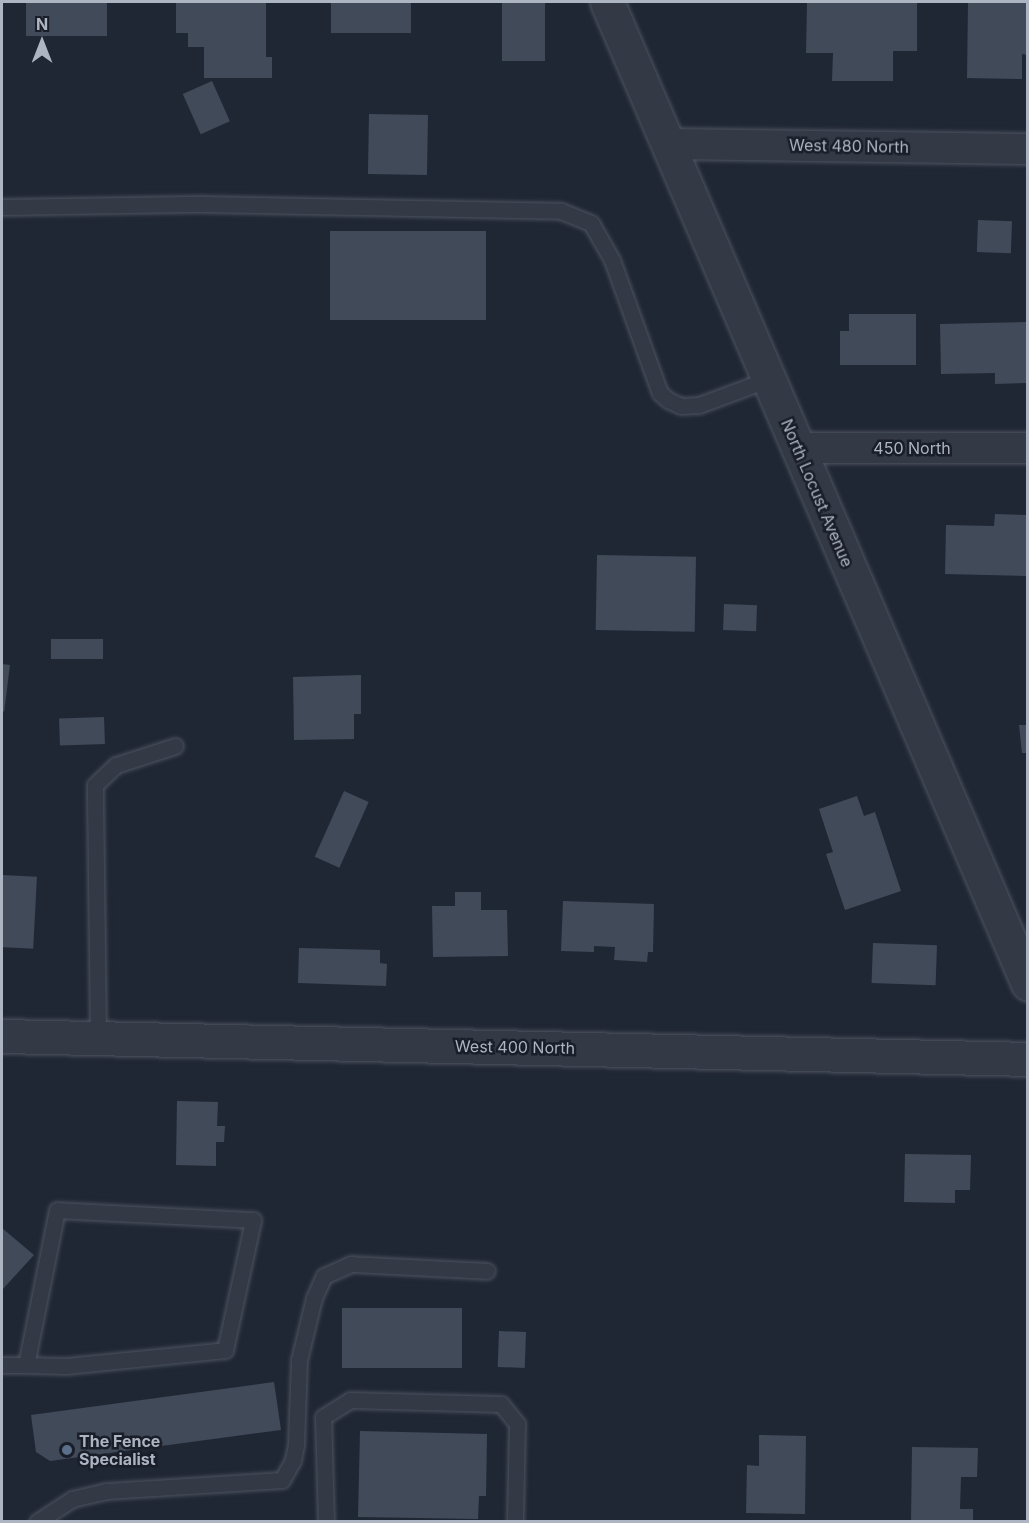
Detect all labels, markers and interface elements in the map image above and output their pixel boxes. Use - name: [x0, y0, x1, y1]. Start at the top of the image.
- north arrow: [12, 12, 72, 72]
- text: N: [36, 14, 48, 34]
- street label: West 480 North: [789, 135, 909, 157]
- street label: North Locust Avenue: [777, 416, 857, 570]
- street label: 450 North: [873, 438, 951, 458]
- street label: West 400 North: [455, 1036, 575, 1058]
- place label: The Fence Specialist: [79, 1431, 160, 1469]
- marker: The Fence Specialist: [60, 1443, 74, 1457]

